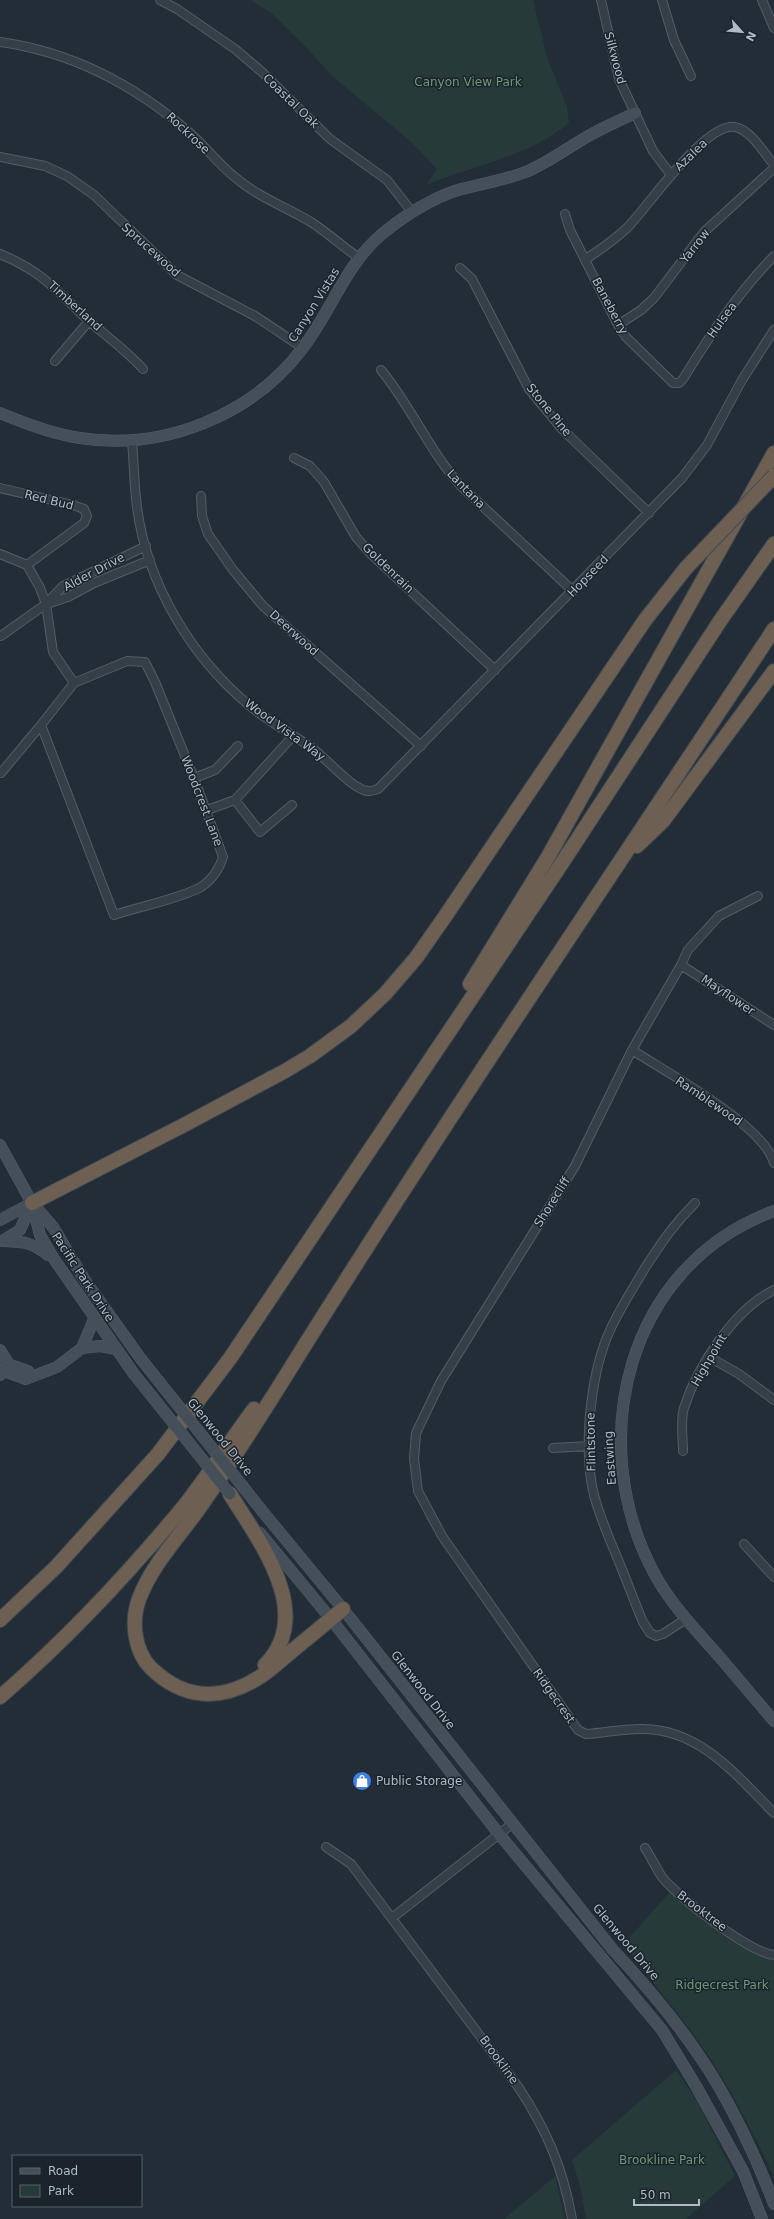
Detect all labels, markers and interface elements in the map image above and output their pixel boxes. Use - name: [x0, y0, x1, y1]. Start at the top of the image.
- north arrow: [722, 12, 762, 52]
- text: N: [743, 29, 758, 43]
- street label: Silkwood: [601, 30, 629, 86]
- street label: Coastal Oak: [260, 71, 322, 131]
- park label: Canyon View Park: [414, 75, 522, 89]
- street label: Rockrose: [163, 109, 213, 157]
- street label: Azalea: [672, 136, 710, 174]
- street label: Sprucewood: [119, 220, 183, 280]
- street label: Yarrow: [677, 226, 713, 267]
- street label: Canyon Vistas: [286, 265, 342, 345]
- street label: Baneberry: [589, 275, 631, 337]
- street label: Timberland: [44, 277, 105, 334]
- street label: Hulsea: [704, 299, 740, 341]
- street label: Stone Pine: [523, 381, 575, 439]
- street label: Lantana: [444, 467, 488, 511]
- street label: Red Bud: [23, 487, 75, 513]
- street label: Goldenrain: [359, 540, 417, 596]
- street label: Alder Drive: [61, 550, 127, 594]
- street label: Hopseed: [565, 552, 611, 600]
- street label: Deerwood: [267, 607, 321, 659]
- street label: Wood Vista Way: [242, 696, 328, 764]
- street label: Woodcrest Lane: [178, 754, 226, 848]
- street label: Mayflower: [698, 972, 758, 1018]
- street label: Ramblewood: [673, 1074, 745, 1128]
- street label: Shorecliff: [531, 1174, 573, 1230]
- street label: Pacific Park Drive: [49, 1230, 117, 1324]
- street label: Highpoint: [688, 1331, 730, 1389]
- street label: Glenwood Drive: [184, 1395, 256, 1479]
- street label: Flintstone: [583, 1412, 599, 1472]
- street label: Eastwing: [601, 1430, 619, 1486]
- street label: Glenwood Drive: [388, 1648, 458, 1732]
- street label: Ridgecrest: [530, 1666, 578, 1726]
- shop icon: Public Storage: [351, 1770, 373, 1792]
- place label: Public Storage: [376, 1774, 462, 1788]
- street label: Brooktree: [674, 1888, 730, 1934]
- street label: Glenwood Drive: [590, 1901, 662, 1983]
- park label: Ridgecrest Park: [675, 1978, 769, 1992]
- street label: Brookline: [477, 2033, 521, 2087]
- park label: Brookline Park: [619, 2153, 705, 2167]
- legend: [12, 2155, 142, 2207]
- text: Road: [48, 2164, 78, 2178]
- scale bar: [634, 2181, 699, 2207]
- text: Park: [48, 2184, 74, 2198]
- text: 50 m: [640, 2188, 671, 2202]

